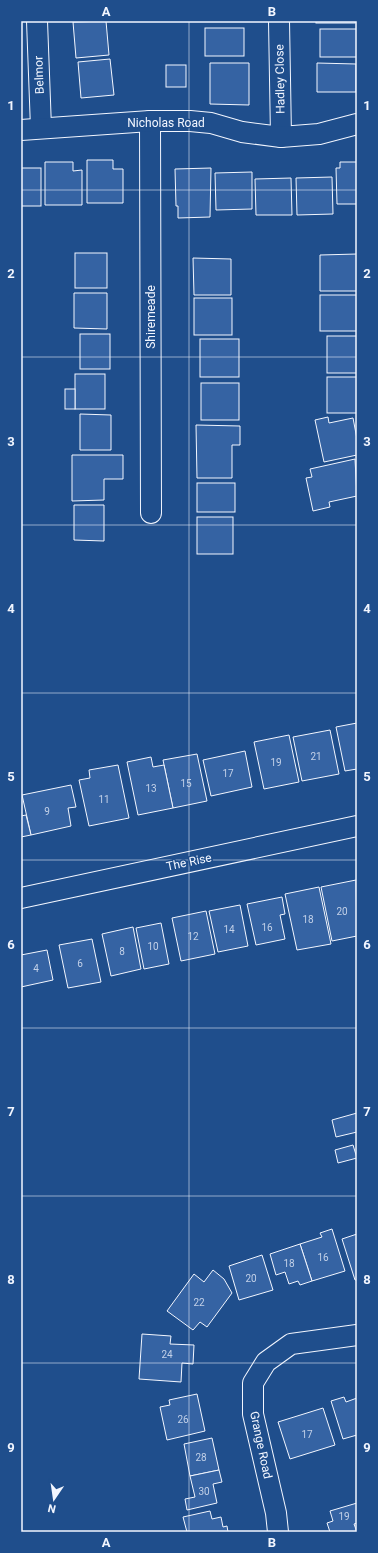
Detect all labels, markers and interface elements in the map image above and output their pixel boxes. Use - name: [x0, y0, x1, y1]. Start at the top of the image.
- text: A: [102, 4, 111, 19]
- text: B: [268, 4, 276, 19]
- street label: Hadley Close: [272, 44, 288, 114]
- street label: Belmor: [31, 56, 47, 94]
- text: 1: [7, 98, 15, 113]
- text: 1: [363, 98, 371, 113]
- street label: Nicholas Road: [127, 116, 205, 130]
- text: 2: [7, 266, 15, 281]
- text: 2: [363, 266, 371, 281]
- street label: Shiremeade: [144, 285, 158, 349]
- text: 3: [7, 434, 15, 449]
- text: 3: [363, 434, 371, 449]
- text: 4: [7, 601, 15, 616]
- text: 4: [363, 601, 371, 616]
- house number: 21: [310, 751, 322, 762]
- house number: 19: [270, 757, 282, 768]
- house number: 17: [222, 768, 234, 779]
- text: 5: [7, 769, 15, 784]
- text: 5: [363, 769, 371, 784]
- house number: 15: [180, 778, 192, 789]
- house number: 13: [145, 783, 157, 794]
- house number: 11: [98, 794, 110, 805]
- house number: 9: [44, 806, 50, 817]
- street label: The Rise: [165, 850, 213, 874]
- house number: 20: [336, 906, 348, 917]
- house number: 18: [302, 914, 314, 925]
- house number: 16: [261, 922, 273, 933]
- house number: 14: [223, 924, 235, 935]
- house number: 12: [187, 931, 199, 942]
- text: 6: [7, 937, 15, 952]
- text: 6: [363, 937, 371, 952]
- house number: 10: [147, 941, 159, 952]
- house number: 8: [119, 946, 125, 957]
- house number: 6: [77, 958, 83, 969]
- house number: 4: [33, 963, 39, 974]
- text: 7: [7, 1104, 15, 1119]
- text: 7: [363, 1104, 371, 1119]
- house number: 16: [317, 1252, 329, 1263]
- house number: 18: [283, 1258, 295, 1269]
- text: 8: [7, 1272, 15, 1287]
- text: 8: [363, 1272, 371, 1287]
- house number: 20: [245, 1273, 257, 1284]
- house number: 22: [193, 1297, 205, 1308]
- house number: 24: [161, 1349, 173, 1360]
- street label: Grange Road: [247, 1410, 275, 1480]
- house number: 26: [177, 1414, 189, 1425]
- house number: 17: [301, 1429, 313, 1440]
- text: 9: [7, 1440, 15, 1455]
- text: 9: [363, 1440, 371, 1455]
- house number: 28: [195, 1452, 207, 1463]
- north arrow: [34, 1479, 74, 1519]
- house number: 30: [198, 1486, 210, 1497]
- text: N: [46, 1501, 57, 1515]
- house number: 19: [338, 1511, 350, 1522]
- text: A: [102, 1535, 111, 1550]
- text: B: [268, 1535, 276, 1550]

